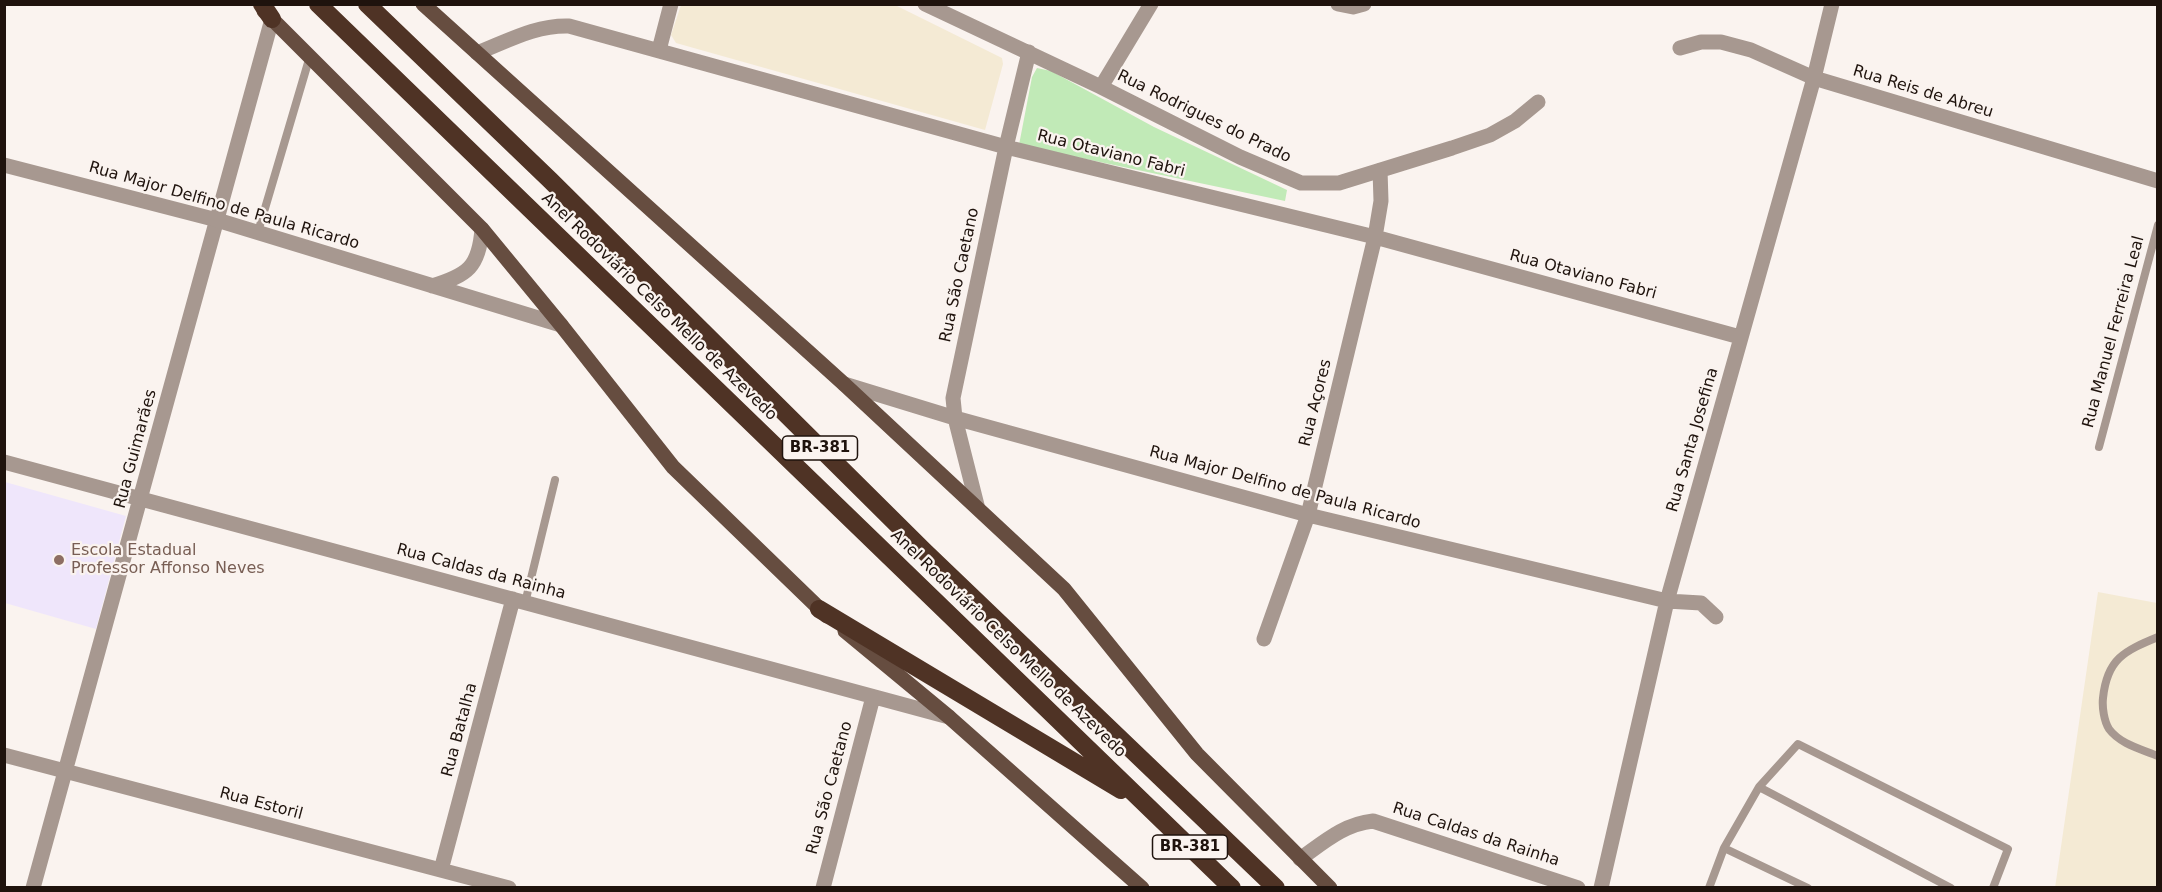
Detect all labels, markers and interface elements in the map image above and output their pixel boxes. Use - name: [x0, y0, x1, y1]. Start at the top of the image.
- street label: Rua Reis de Abreu: [1850, 61, 1996, 123]
- street label: Rua Rodrigues do Prado: [1114, 66, 1294, 168]
- street label: Rua Otaviano Fabri: [1035, 126, 1187, 182]
- street label: Rua Major Delfino de Paula Ricardo: [87, 158, 361, 254]
- street label: Anel Rodoviário Celso Mello de Azevedo: [537, 189, 781, 425]
- street label: Rua São Caetano: [936, 206, 984, 344]
- street label: Rua Manuel Ferreira Leal: [2079, 234, 2149, 430]
- street label: Rua Otaviano Fabri: [1507, 246, 1659, 304]
- street label: Rua Açores: [1296, 357, 1336, 449]
- street label: Rua Santa Josefina: [1663, 366, 1723, 514]
- street label: Rua Guimarães: [111, 387, 161, 511]
- road number: BR-381: [782, 436, 858, 460]
- street label: Rua Major Delfino de Paula Ricardo: [1147, 442, 1423, 534]
- street label: Anel Rodoviário Celso Mello de Azevedo: [886, 526, 1130, 762]
- street label: Rua Caldas da Rainha: [394, 540, 568, 604]
- place label: Escola Estadual Professor Affonso Neves: [71, 541, 265, 579]
- marker: Escola Estadual Professor Affonso Neves: [52, 553, 66, 567]
- street label: Rua Batalha: [438, 681, 482, 779]
- street label: Rua São Caetano: [803, 719, 857, 857]
- street label: Rua Estoril: [217, 784, 305, 824]
- street label: Rua Caldas da Rainha: [1390, 799, 1562, 871]
- road number: BR-381: [1152, 835, 1228, 859]

